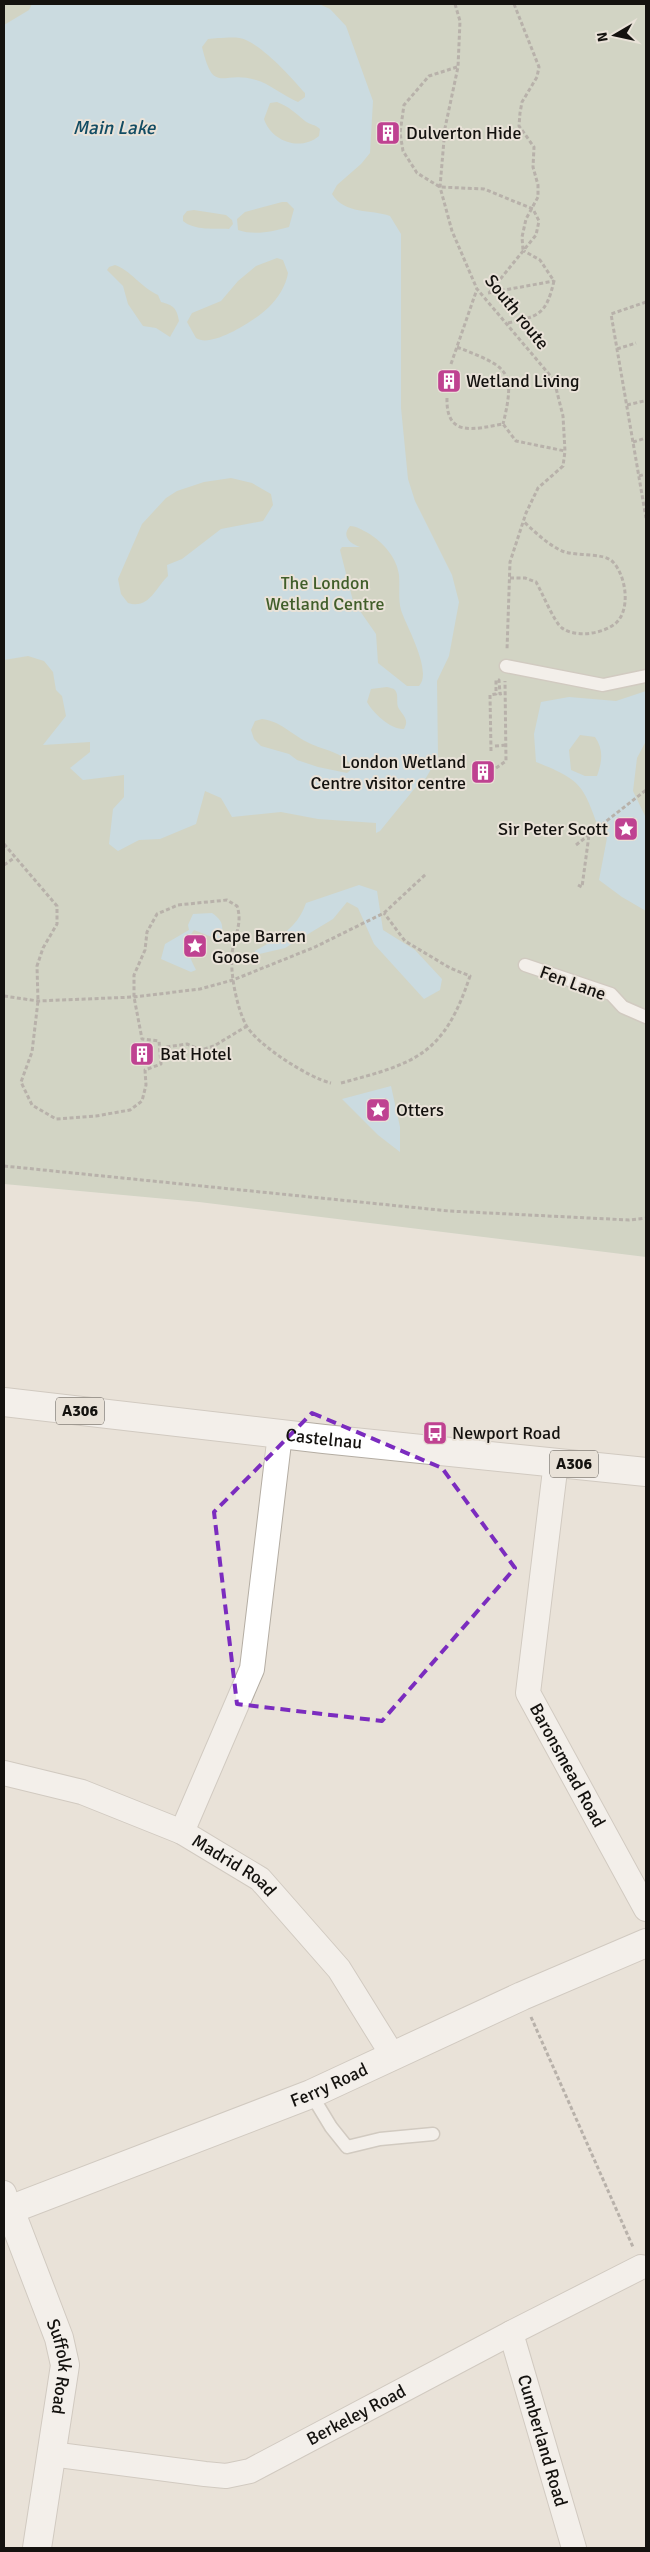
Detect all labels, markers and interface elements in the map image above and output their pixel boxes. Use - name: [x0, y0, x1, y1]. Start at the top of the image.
- north arrow: [590, 10, 640, 60]
- text: N: [593, 31, 612, 43]
- water label: Main Lake: [73, 116, 157, 140]
- building icon: Dulverton Hide: [375, 120, 401, 146]
- place label: Dulverton Hide: [406, 122, 521, 144]
- street label: South route: [480, 270, 554, 354]
- building icon: Wetland Living: [436, 368, 462, 394]
- place label: Wetland Living: [466, 370, 580, 392]
- park label: The London Wetland Centre: [266, 572, 384, 615]
- place label: London Wetland Centre visitor centre: [310, 751, 466, 794]
- building icon: London Wetland Centre visitor centre: [470, 759, 496, 785]
- place icon: Sir Peter Scott: [613, 816, 639, 842]
- place label: Sir Peter Scott: [498, 818, 608, 840]
- place label: Cape Barren Goose: [212, 925, 306, 968]
- place icon: Cape Barren Goose: [182, 933, 208, 959]
- street label: Fen Lane: [537, 961, 609, 1005]
- building icon: Bat Hotel: [129, 1041, 155, 1067]
- place label: Bat Hotel: [160, 1043, 232, 1065]
- place icon: Otters: [365, 1097, 391, 1123]
- place label: Otters: [396, 1099, 444, 1121]
- road number: A306: [56, 1398, 104, 1424]
- bus stop icon: Newport Road: [422, 1420, 448, 1446]
- place label: Newport Road: [452, 1422, 561, 1444]
- street label: Castelnau: [284, 1424, 363, 1454]
- road number: A306: [550, 1450, 598, 1478]
- street label: Baronsmead Road: [525, 1699, 610, 1831]
- street label: Madrid Road: [188, 1830, 281, 1901]
- street label: Ferry Road: [287, 2058, 371, 2112]
- street label: Suffolk Road: [42, 2316, 76, 2416]
- street label: Cumberland Road: [513, 2372, 572, 2509]
- street label: Berkeley Road: [303, 2380, 410, 2450]

